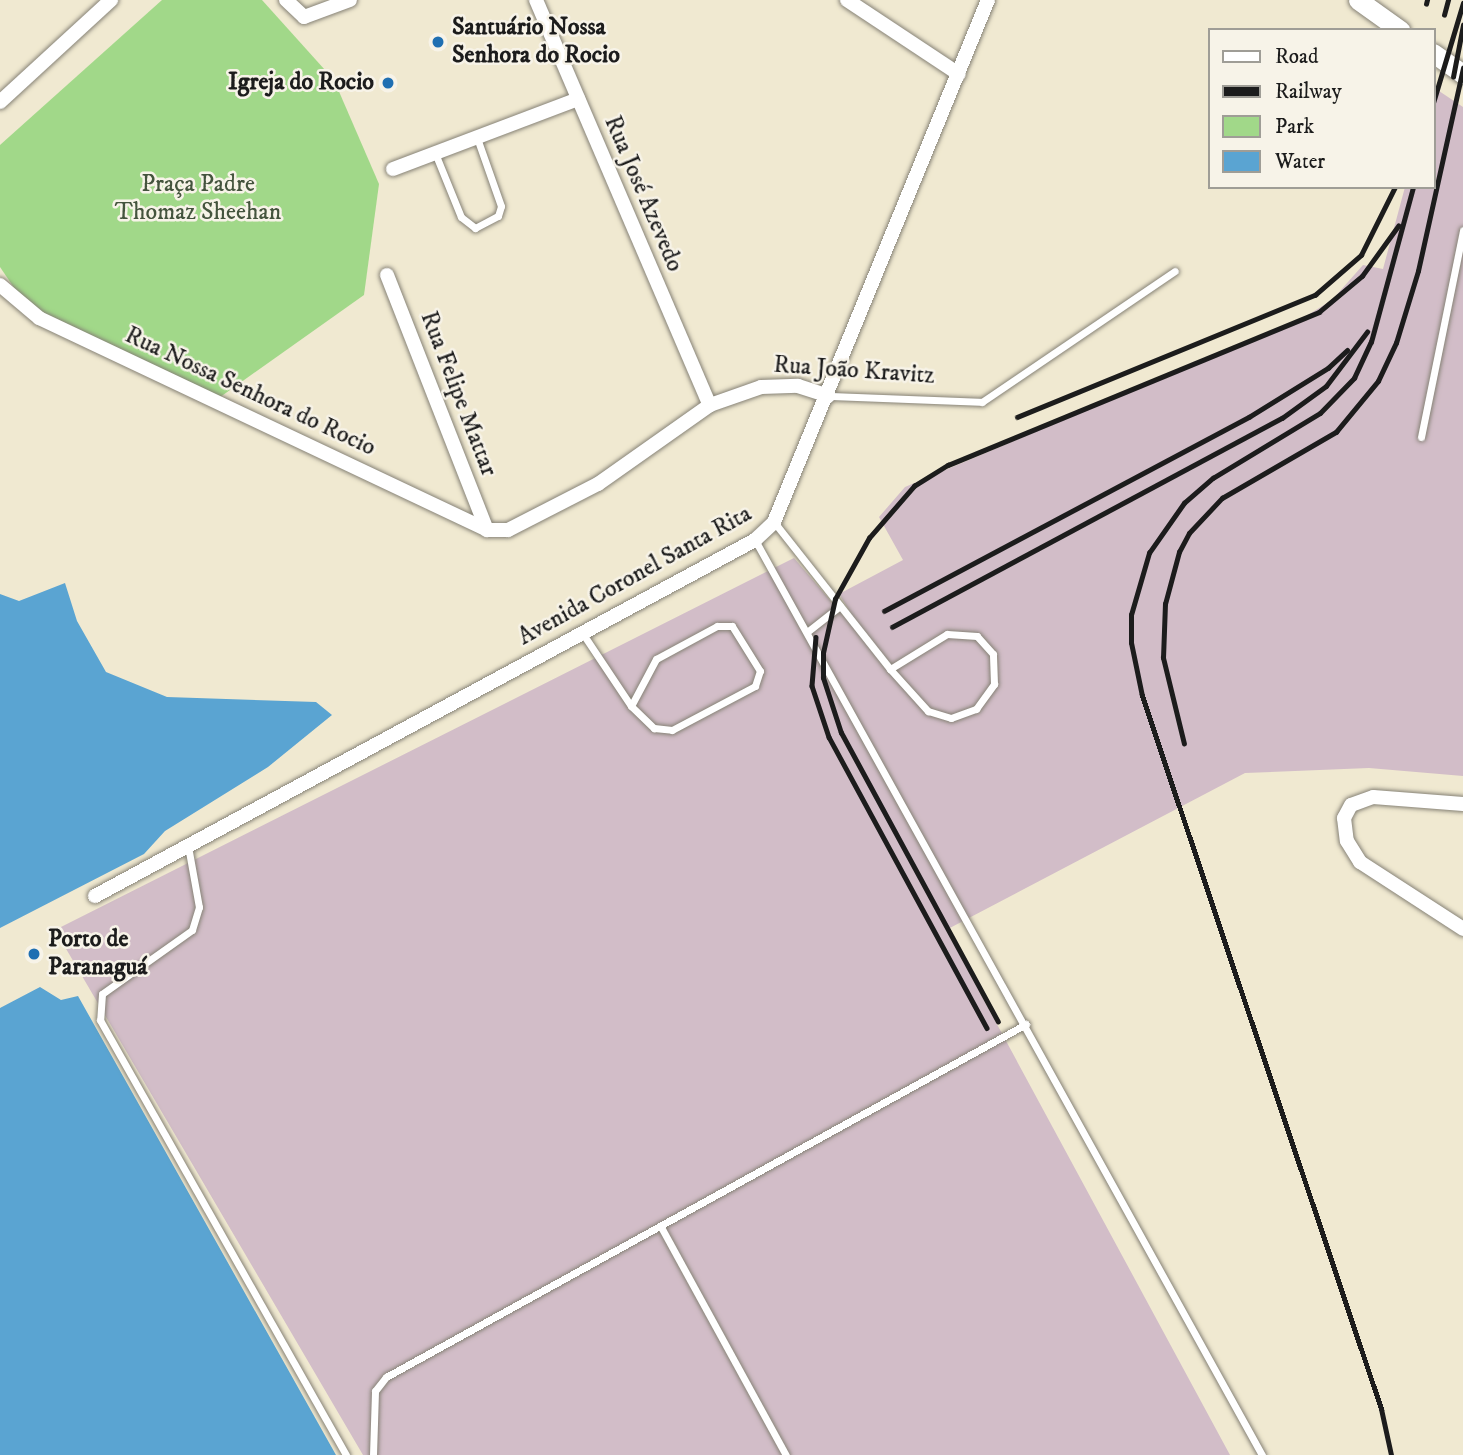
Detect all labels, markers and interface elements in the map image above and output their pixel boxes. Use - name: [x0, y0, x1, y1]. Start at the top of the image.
- place label: Santuário Nossa Senhora do Rocio: [452, 14, 620, 70]
- legend: [1208, 28, 1435, 189]
- marker: Santuário Nossa Senhora do Rocio: [430, 34, 446, 50]
- text: Road: [1275, 44, 1319, 70]
- place label: Igreja do Rocio: [228, 69, 374, 97]
- marker: Igreja do Rocio: [380, 75, 396, 91]
- text: Railway: [1275, 79, 1342, 105]
- street label: Rua José Azevedo: [597, 112, 689, 276]
- text: Park: [1275, 114, 1314, 140]
- text: Water: [1275, 149, 1325, 175]
- park label: Praça Padre Thomaz Sheehan: [115, 171, 281, 227]
- street label: Rua Felipe Mattar: [413, 308, 503, 480]
- street label: Rua Nossa Senhora do Rocio: [120, 321, 380, 463]
- street label: Rua João Kravitz: [773, 351, 935, 391]
- street label: Avenida Coronel Santa Rita: [513, 500, 757, 652]
- place label: Porto de Paranaguá: [48, 926, 147, 982]
- marker: Porto de Paranaguá: [26, 946, 42, 962]

